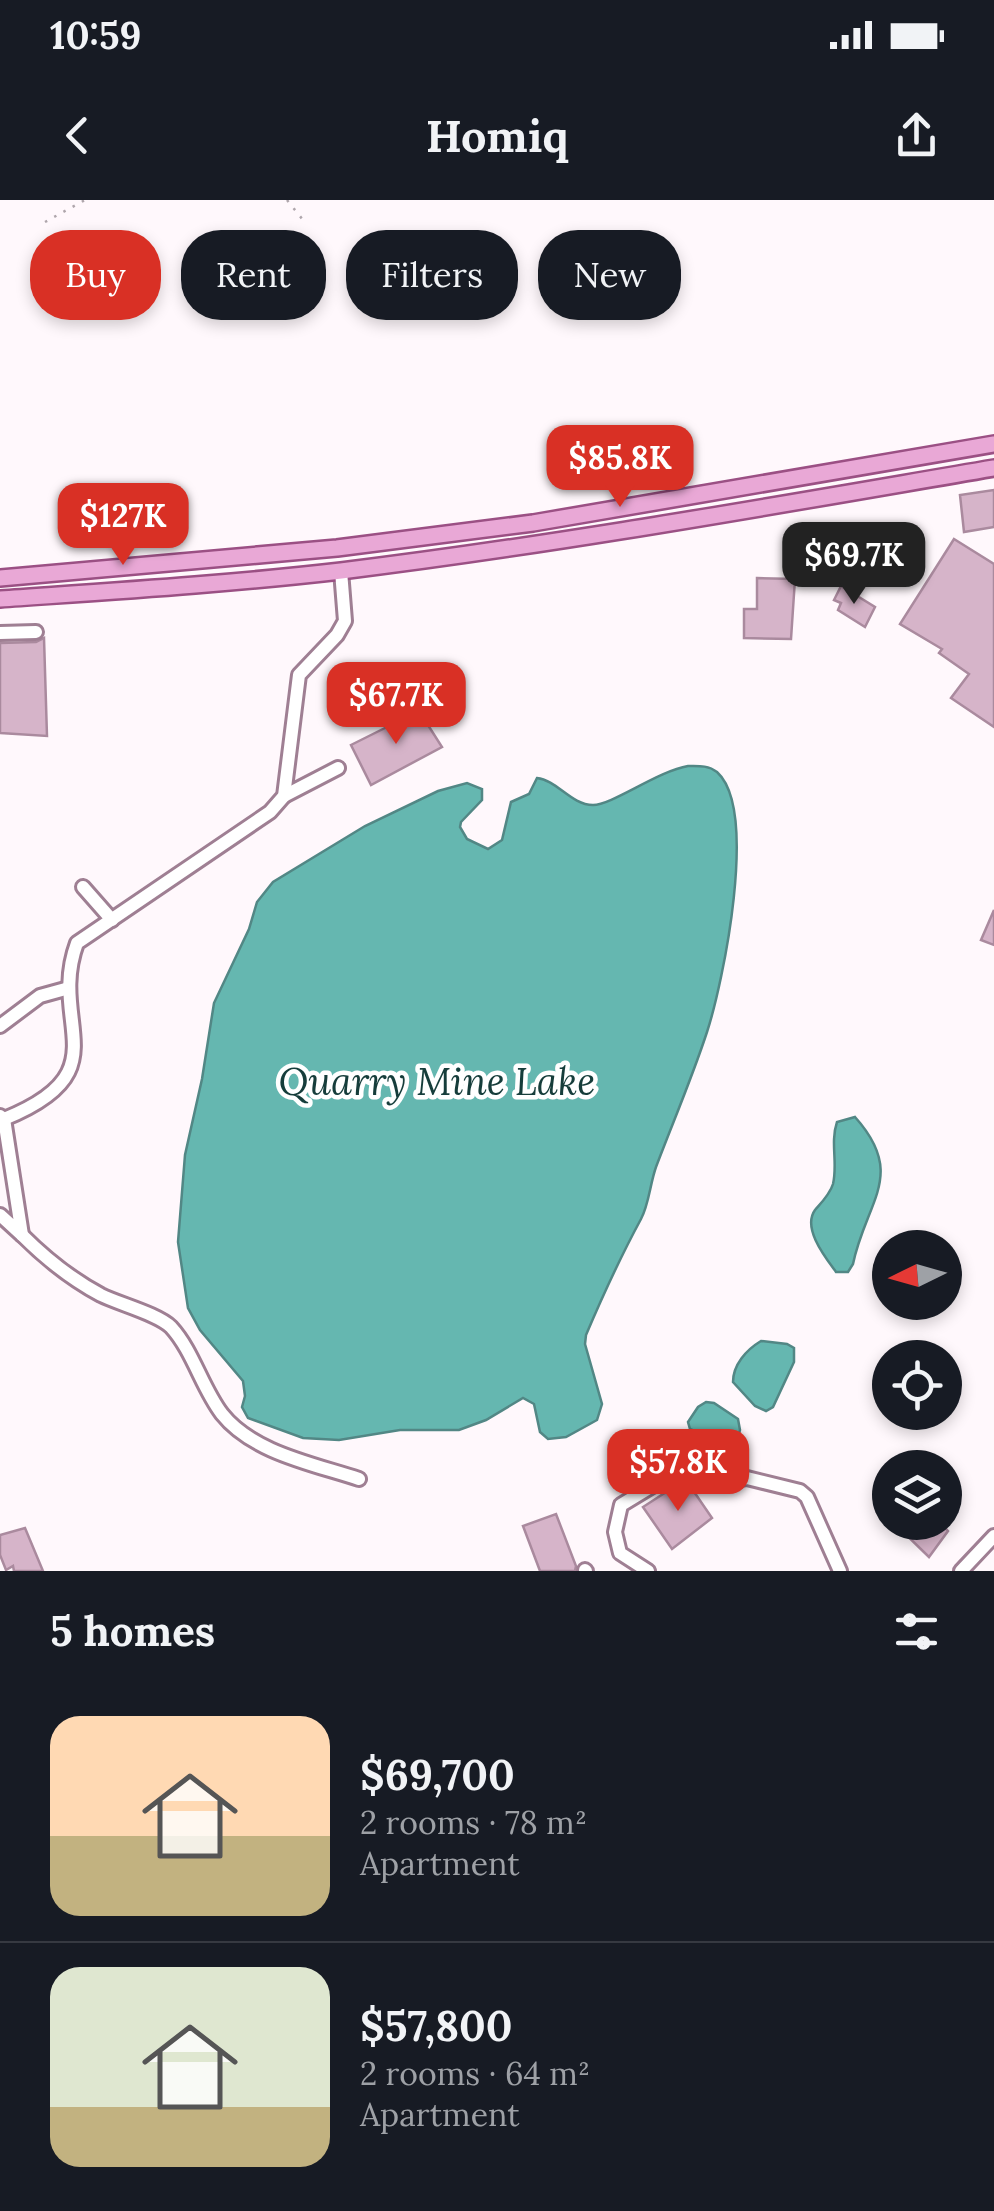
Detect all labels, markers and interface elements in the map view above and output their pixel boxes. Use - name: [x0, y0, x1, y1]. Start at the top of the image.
- text: 10:59: [50, 11, 142, 59]
- text: Homiq: [426, 107, 568, 164]
- icon: back: [50, 108, 105, 163]
- icon: share: [889, 108, 944, 163]
- chip: Buy: [30, 230, 161, 320]
- chip: Rent: [181, 230, 326, 320]
- chip: Filters: [346, 230, 518, 320]
- chip: New: [538, 230, 681, 320]
- pin: $85.8K: [539, 425, 701, 510]
- text: $85.8K: [569, 437, 671, 478]
- pin: $127K: [53, 483, 193, 568]
- text: $127K: [80, 495, 166, 536]
- pin: $69.7K: [773, 522, 935, 607]
- text: $69.7K: [804, 534, 904, 575]
- pin: $67.7K: [315, 662, 477, 747]
- text: $67.7K: [349, 674, 443, 715]
- water label: Quarry Mine Lake: [279, 1057, 595, 1106]
- north arrow: [872, 1230, 962, 1320]
- map controls: [872, 1230, 962, 1540]
- button: locate: [872, 1340, 962, 1430]
- pin: $57.8K: [597, 1429, 759, 1514]
- text: $57.8K: [629, 1441, 727, 1482]
- button: layers: [872, 1450, 962, 1540]
- text: 5 homes: [50, 1604, 215, 1658]
- icon: filters: [889, 1604, 944, 1659]
- text: $69,700: [360, 1748, 515, 1802]
- icon: home: [130, 1756, 250, 1876]
- text: 2 rooms · 78 m²: [360, 1802, 587, 1843]
- text: Apartment: [360, 1843, 520, 1884]
- text: $57,800: [360, 1999, 512, 2053]
- icon: home: [130, 2007, 250, 2127]
- text: 2 rooms · 64 m²: [360, 2053, 590, 2094]
- text: Apartment: [360, 2094, 520, 2135]

